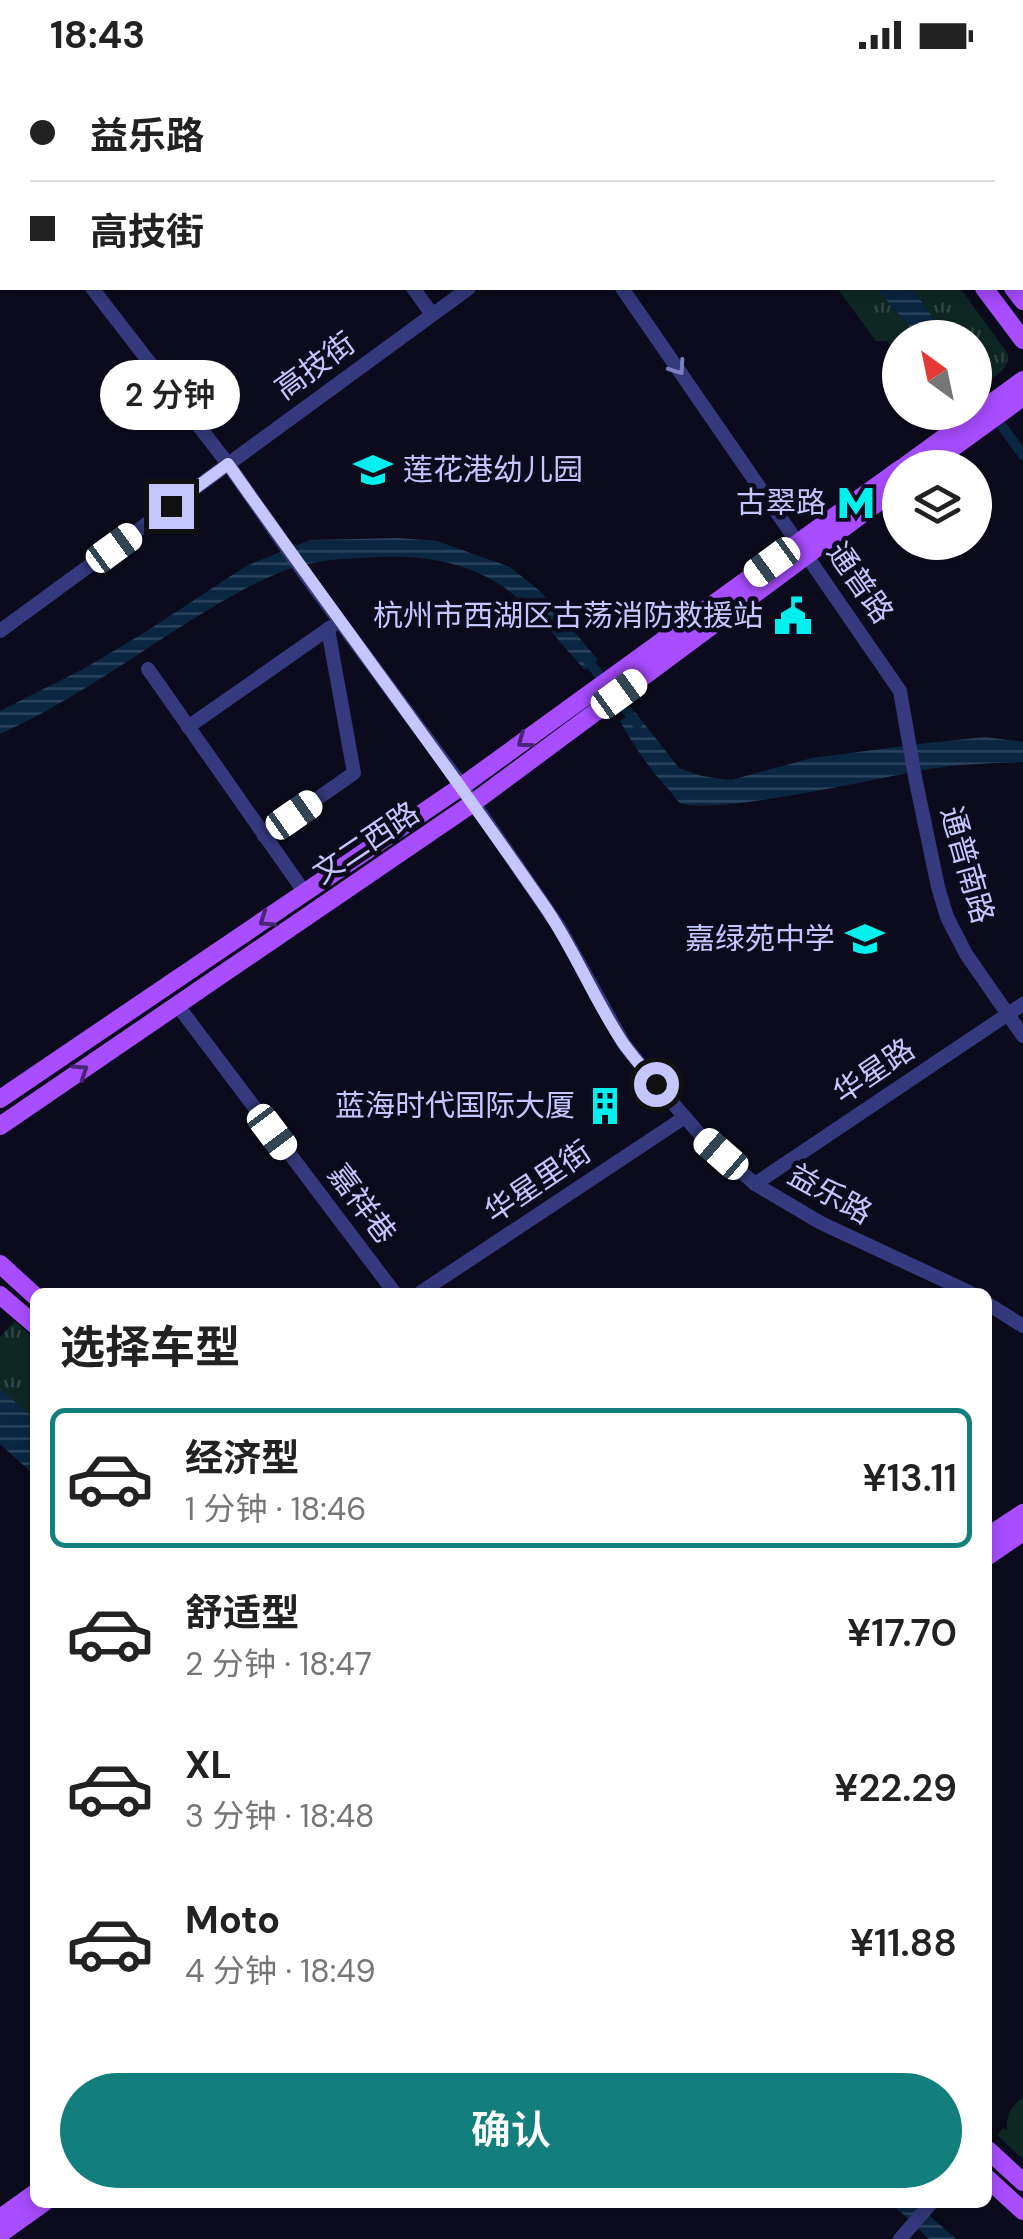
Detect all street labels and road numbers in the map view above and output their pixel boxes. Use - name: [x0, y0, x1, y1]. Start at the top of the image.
- street label: 高技街: [267, 323, 363, 408]
- street label: 通普路: [819, 535, 902, 631]
- street label: 文二西路: [305, 793, 426, 892]
- street label: 通普南路: [932, 802, 1003, 928]
- street label: 华星路: [826, 1029, 922, 1112]
- street label: 华星里街: [477, 1132, 598, 1231]
- street label: 益乐路: [781, 1155, 879, 1232]
- street label: 嘉祥巷: [320, 1156, 405, 1251]

